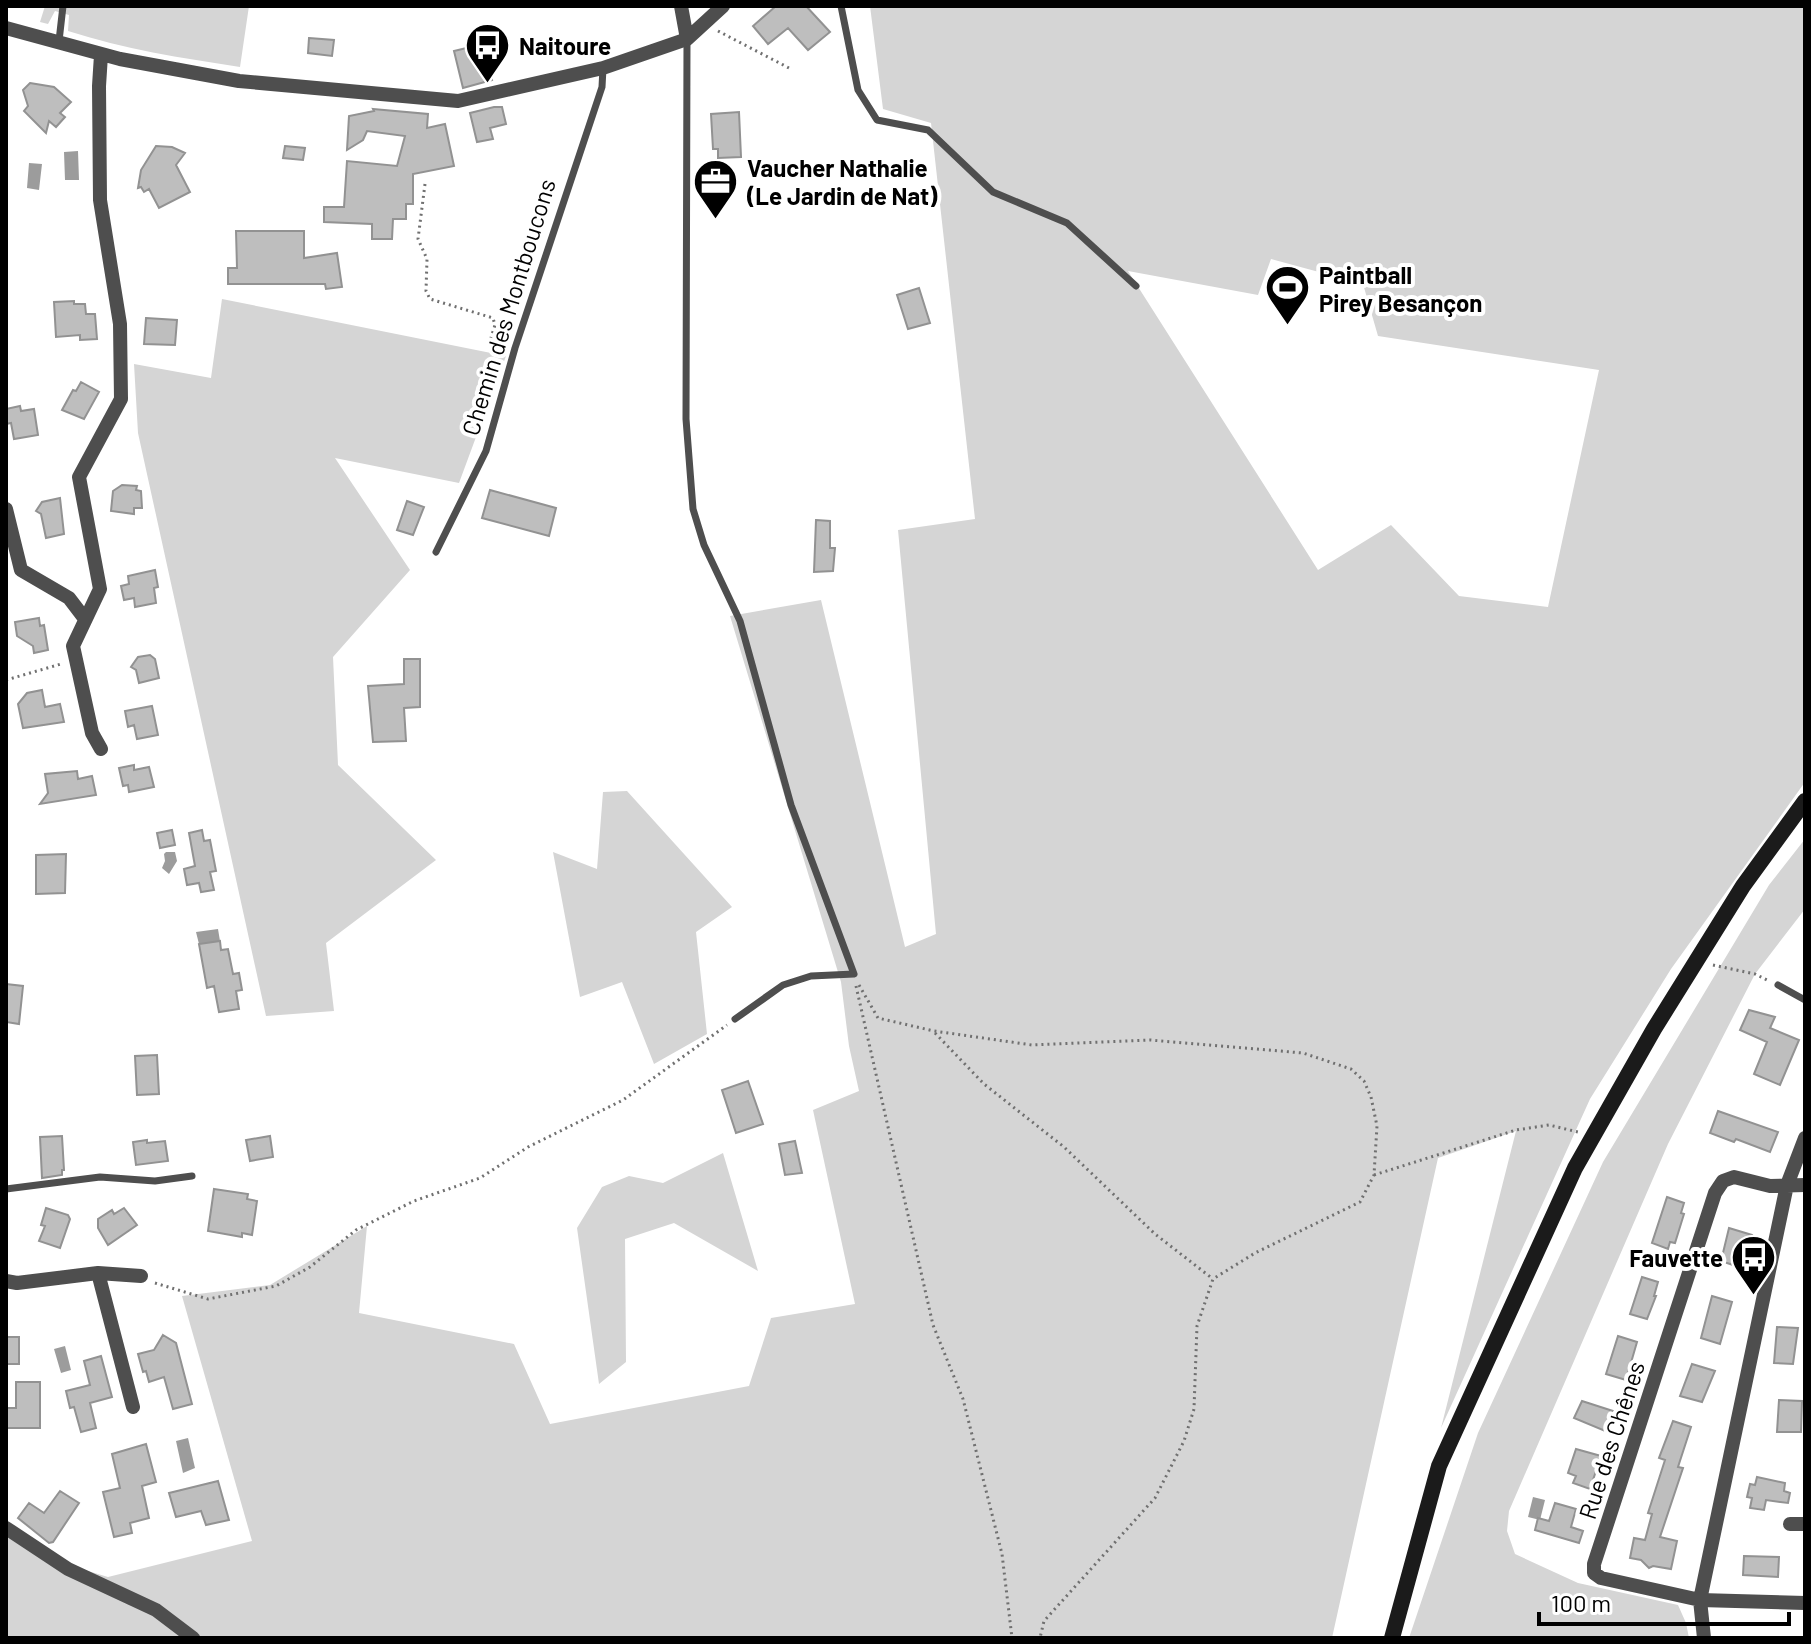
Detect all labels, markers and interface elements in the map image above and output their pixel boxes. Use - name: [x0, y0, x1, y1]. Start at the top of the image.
- bus stop icon: Naitoure: [464, 21, 512, 84]
- place label: Naitoure: [519, 31, 611, 60]
- place label: Vaucher Nathalie (Le Jardin de Nat): [746, 153, 938, 210]
- office icon: Vaucher Nathalie (Le Jardin de Nat): [692, 157, 740, 220]
- street label: Chemin des Montboucons: [455, 175, 561, 439]
- place label: Paintball Pirey Besançon: [1319, 260, 1483, 317]
- sports icon: Paintball Pirey Besançon: [1264, 264, 1312, 327]
- bus stop icon: Fauvette: [1730, 1233, 1778, 1296]
- place label: Fauvette: [1629, 1243, 1723, 1272]
- street label: Rue des Chênes: [1572, 1357, 1650, 1523]
- scale bar: [1539, 1576, 1789, 1626]
- text: 100 m: [1551, 1588, 1611, 1617]

